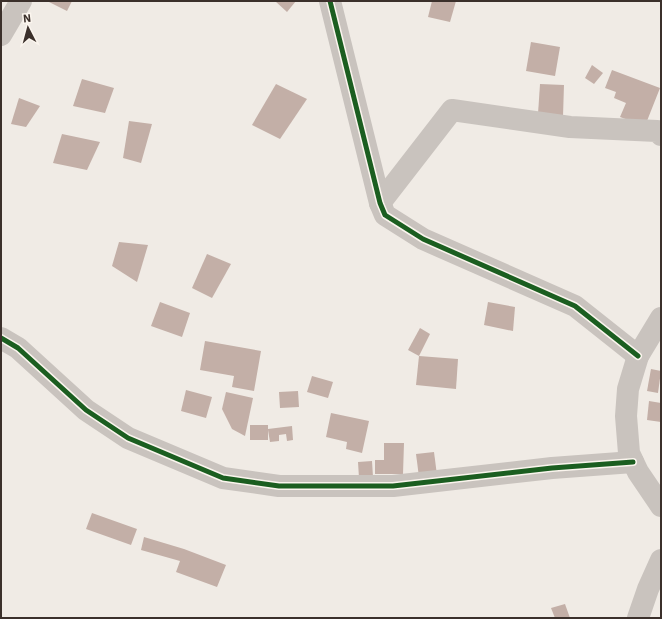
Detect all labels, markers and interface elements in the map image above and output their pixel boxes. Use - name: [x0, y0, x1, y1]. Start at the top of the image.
- north arrow: [8, 8, 48, 48]
- text: N: [22, 11, 32, 25]

